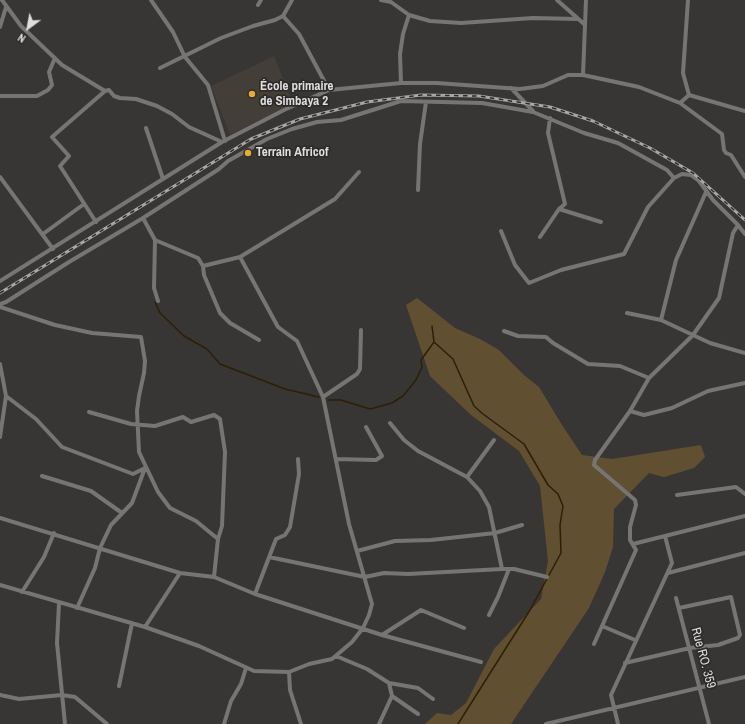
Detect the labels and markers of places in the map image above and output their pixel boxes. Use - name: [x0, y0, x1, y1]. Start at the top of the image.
- place label: École primaire de Simbaya 2: [260, 79, 333, 110]
- marker: École primaire de Simbaya 2: [247, 89, 257, 99]
- place label: Terrain Africof: [256, 145, 329, 161]
- marker: Terrain Africof: [243, 148, 253, 158]

